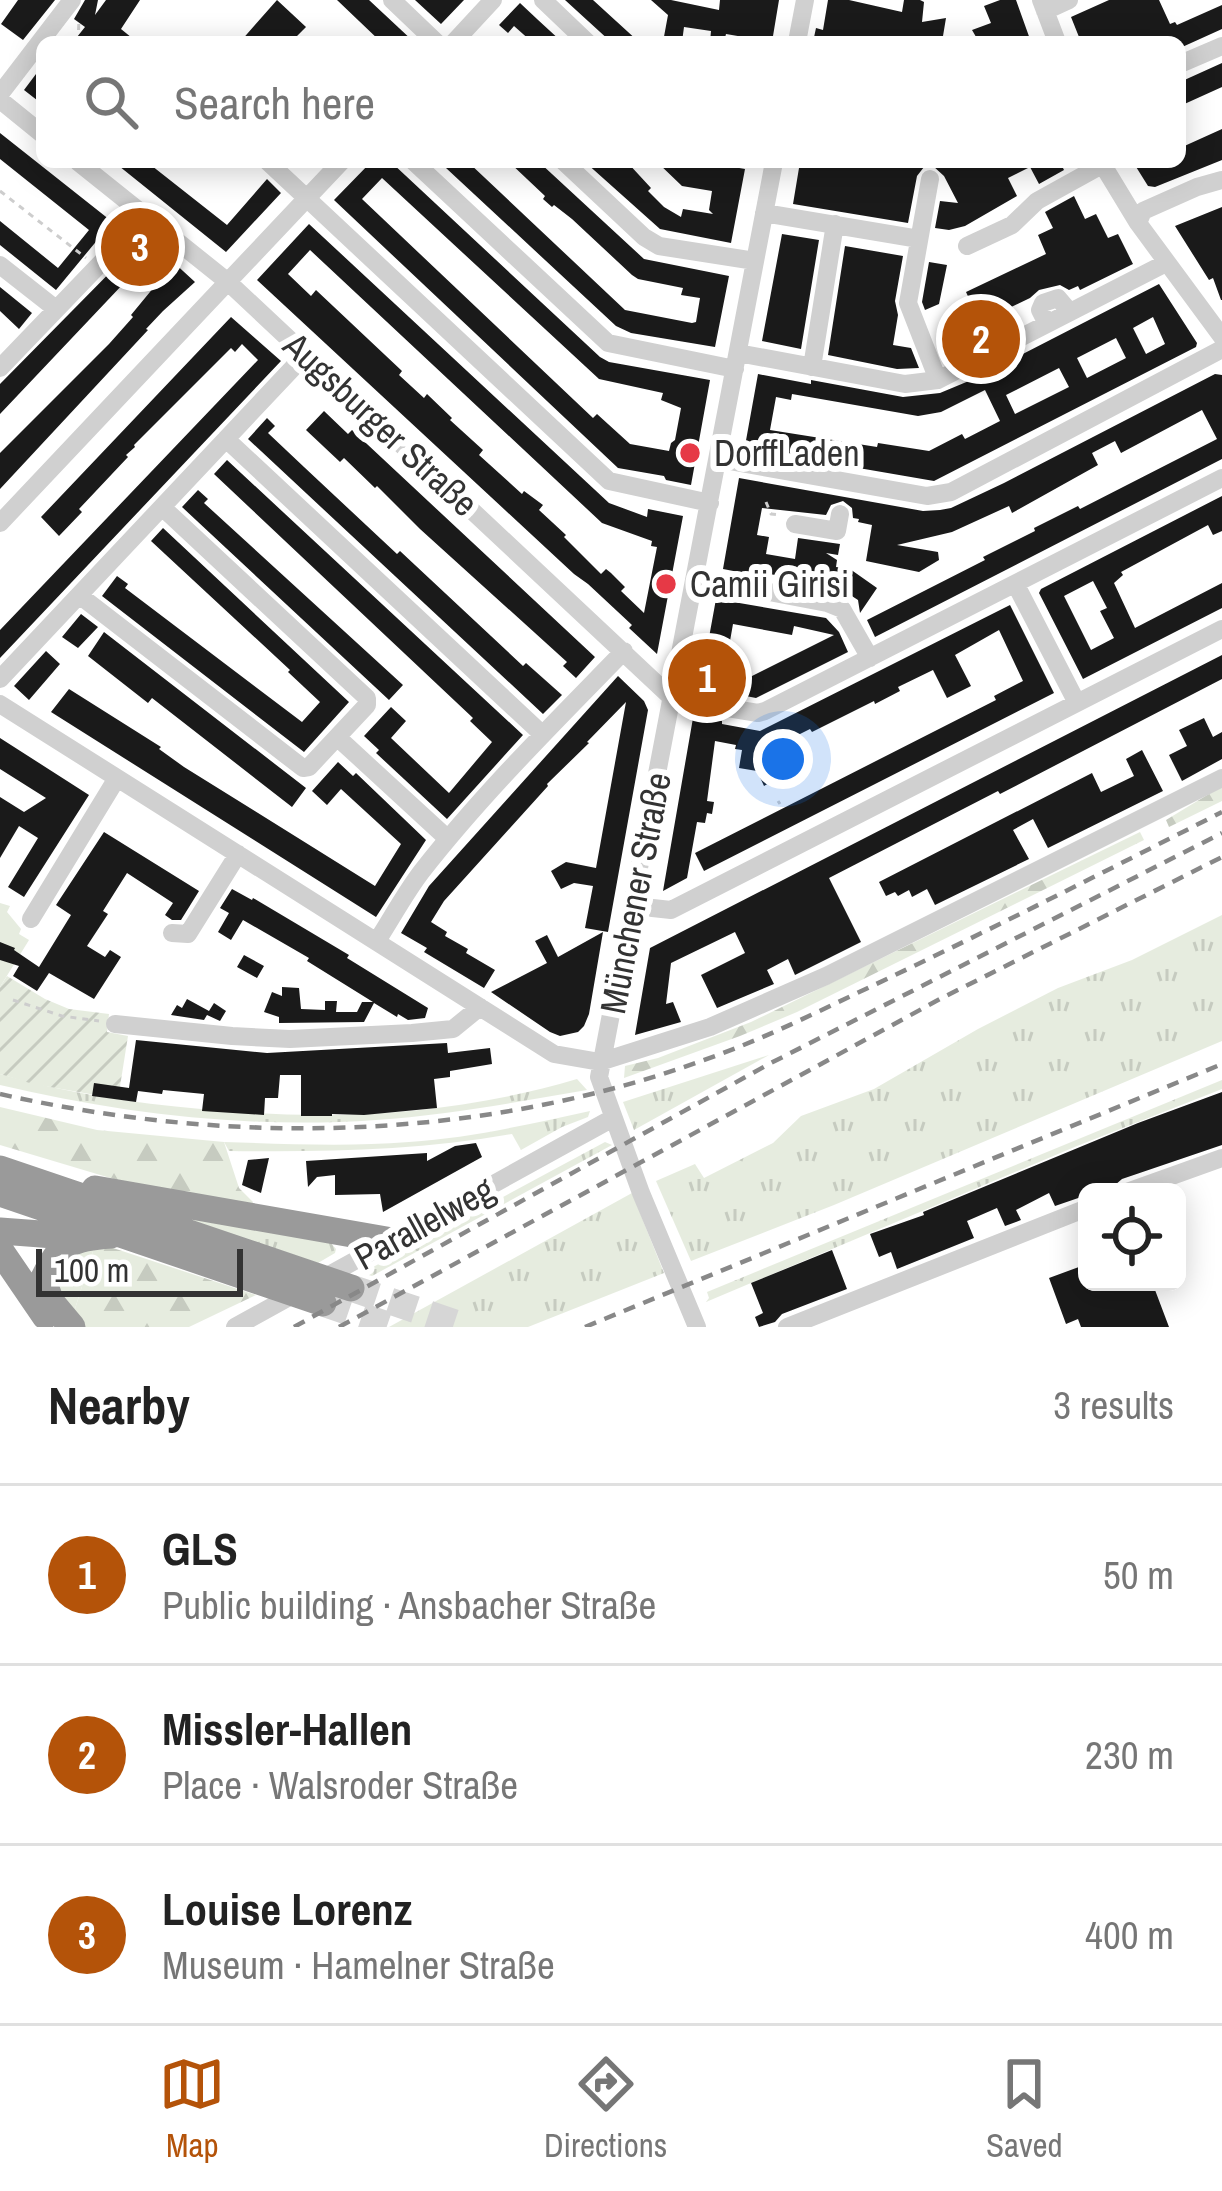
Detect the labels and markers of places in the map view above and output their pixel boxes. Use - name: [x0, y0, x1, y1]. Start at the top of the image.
- pin: 3: [101, 202, 179, 292]
- pin: 2: [942, 294, 1020, 384]
- place label: DorffLaden: [714, 429, 860, 477]
- marker: DorffLaden: [677, 440, 703, 466]
- place label: Camii Girisi: [690, 560, 849, 608]
- marker: Camii Girisi: [653, 571, 679, 597]
- pin: 1: [668, 633, 746, 723]

